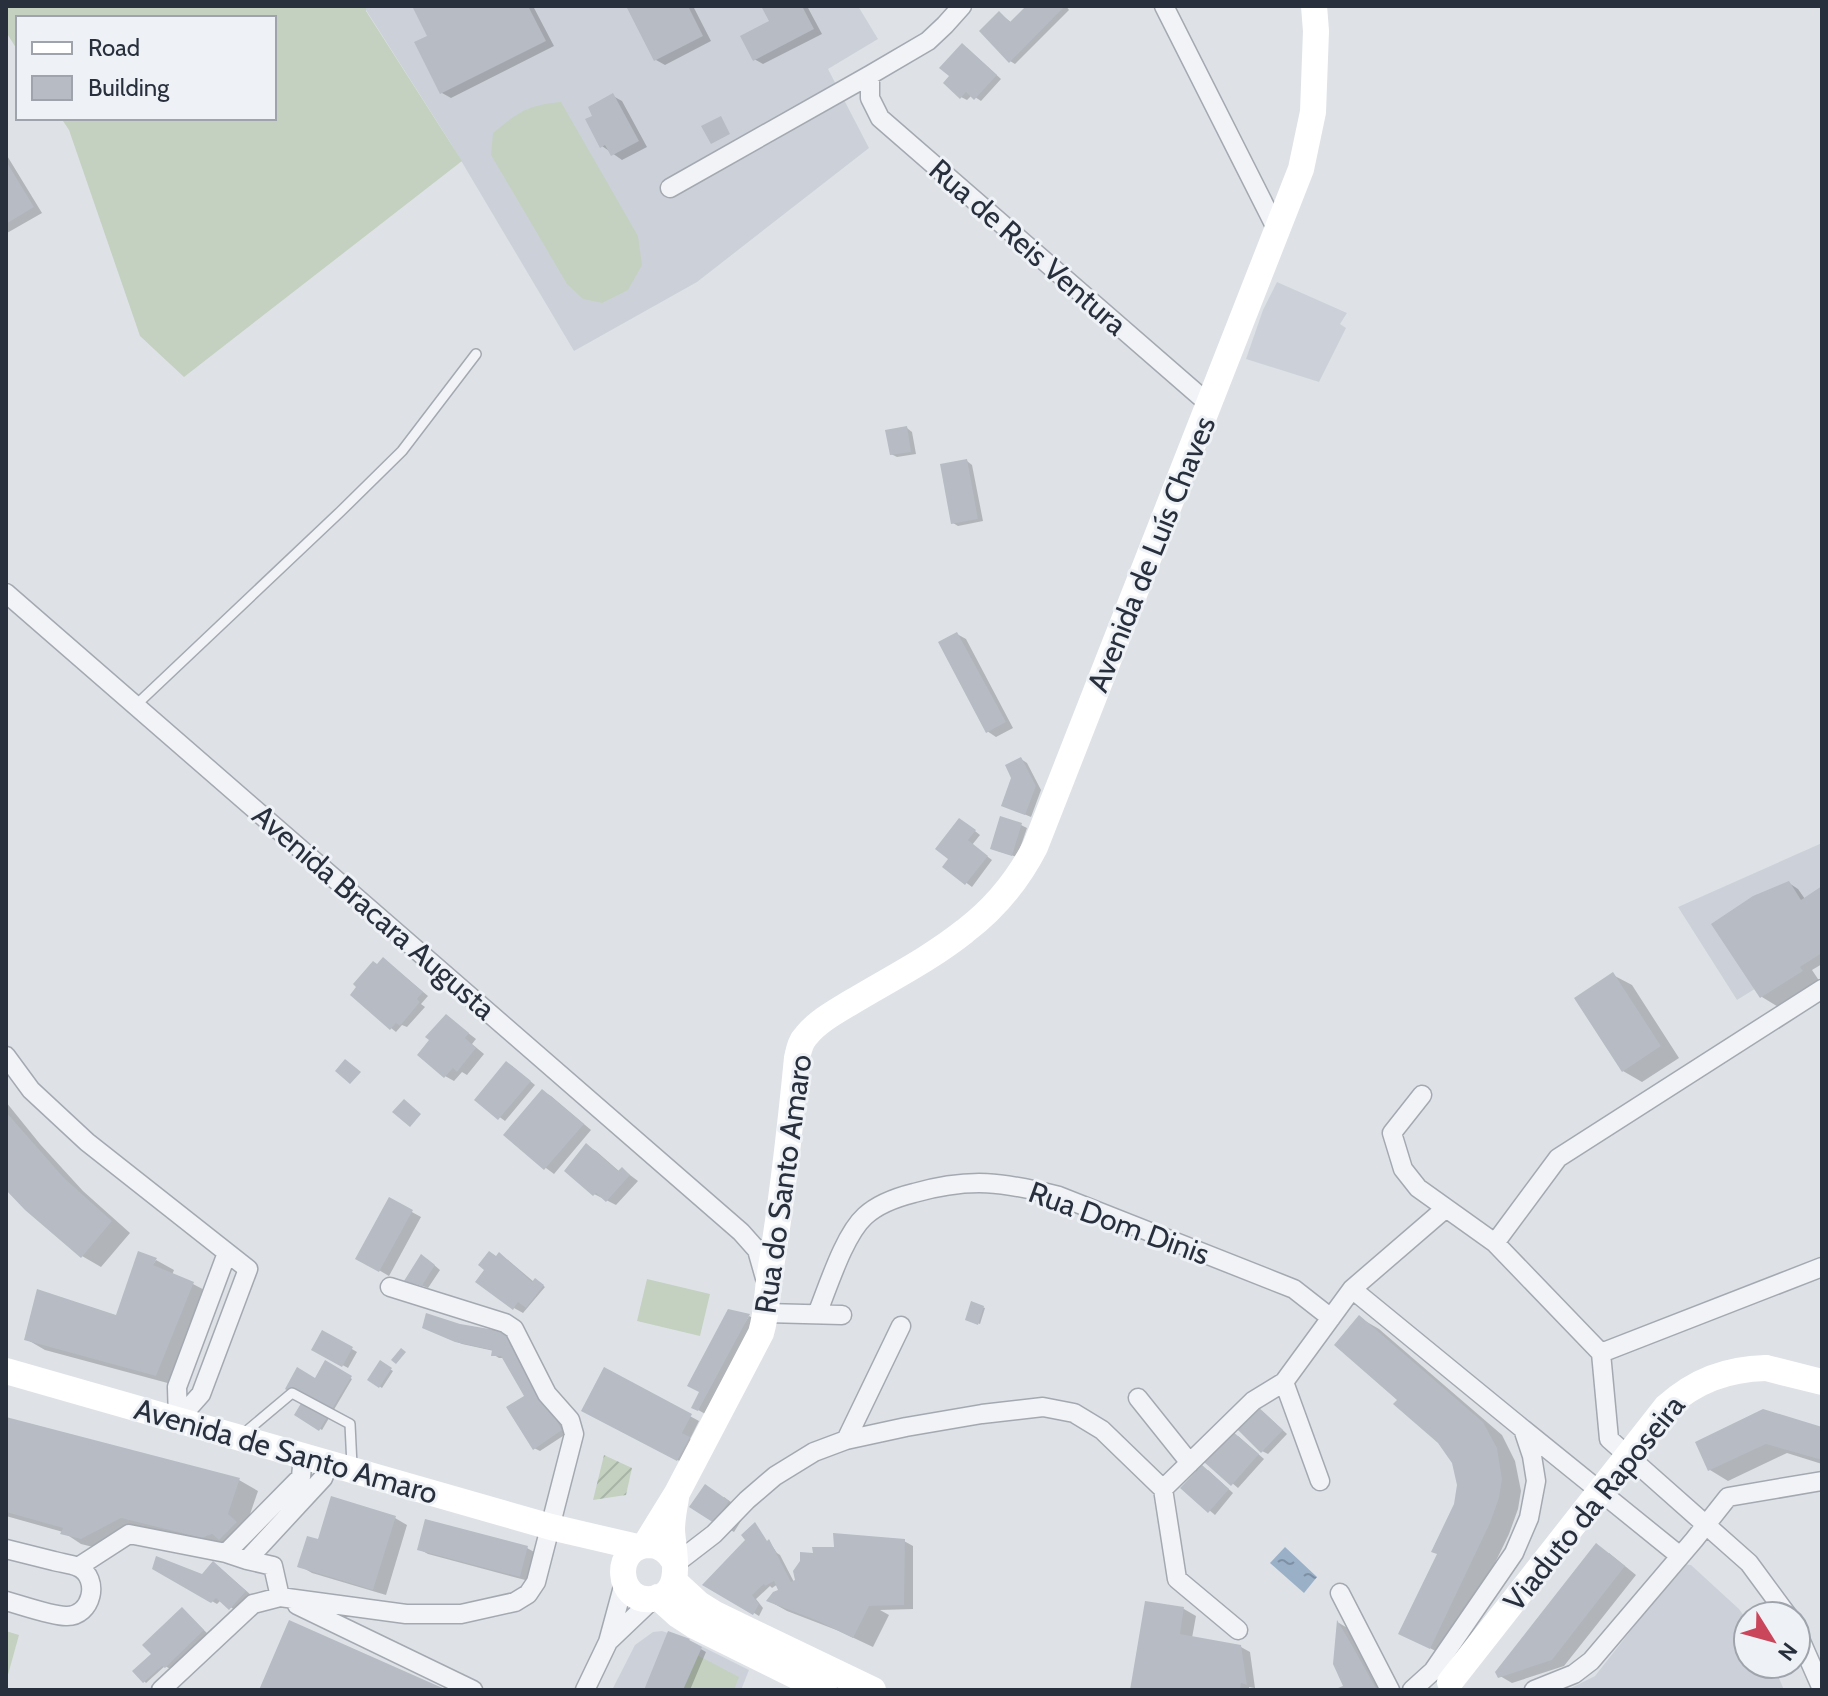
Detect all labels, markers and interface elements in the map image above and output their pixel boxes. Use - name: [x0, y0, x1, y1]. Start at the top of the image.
- legend: [16, 16, 276, 120]
- text: Road: [88, 33, 140, 62]
- text: Building: [88, 73, 170, 102]
- street label: Rua de Reis Ventura: [922, 151, 1135, 343]
- street label: Avenida de Luís Chaves: [1079, 411, 1223, 697]
- street label: Avenida Bracara Augusta: [245, 797, 503, 1028]
- street label: Rua do Santo Amaro: [747, 1052, 819, 1316]
- street label: Rua Dom Dinis: [1024, 1173, 1214, 1273]
- street label: Viaduto da Raposeira: [1496, 1387, 1693, 1618]
- street label: Avenida de Santo Amaro: [130, 1390, 442, 1512]
- north arrow: [1732, 1600, 1812, 1680]
- text: N: [1772, 1637, 1803, 1666]

